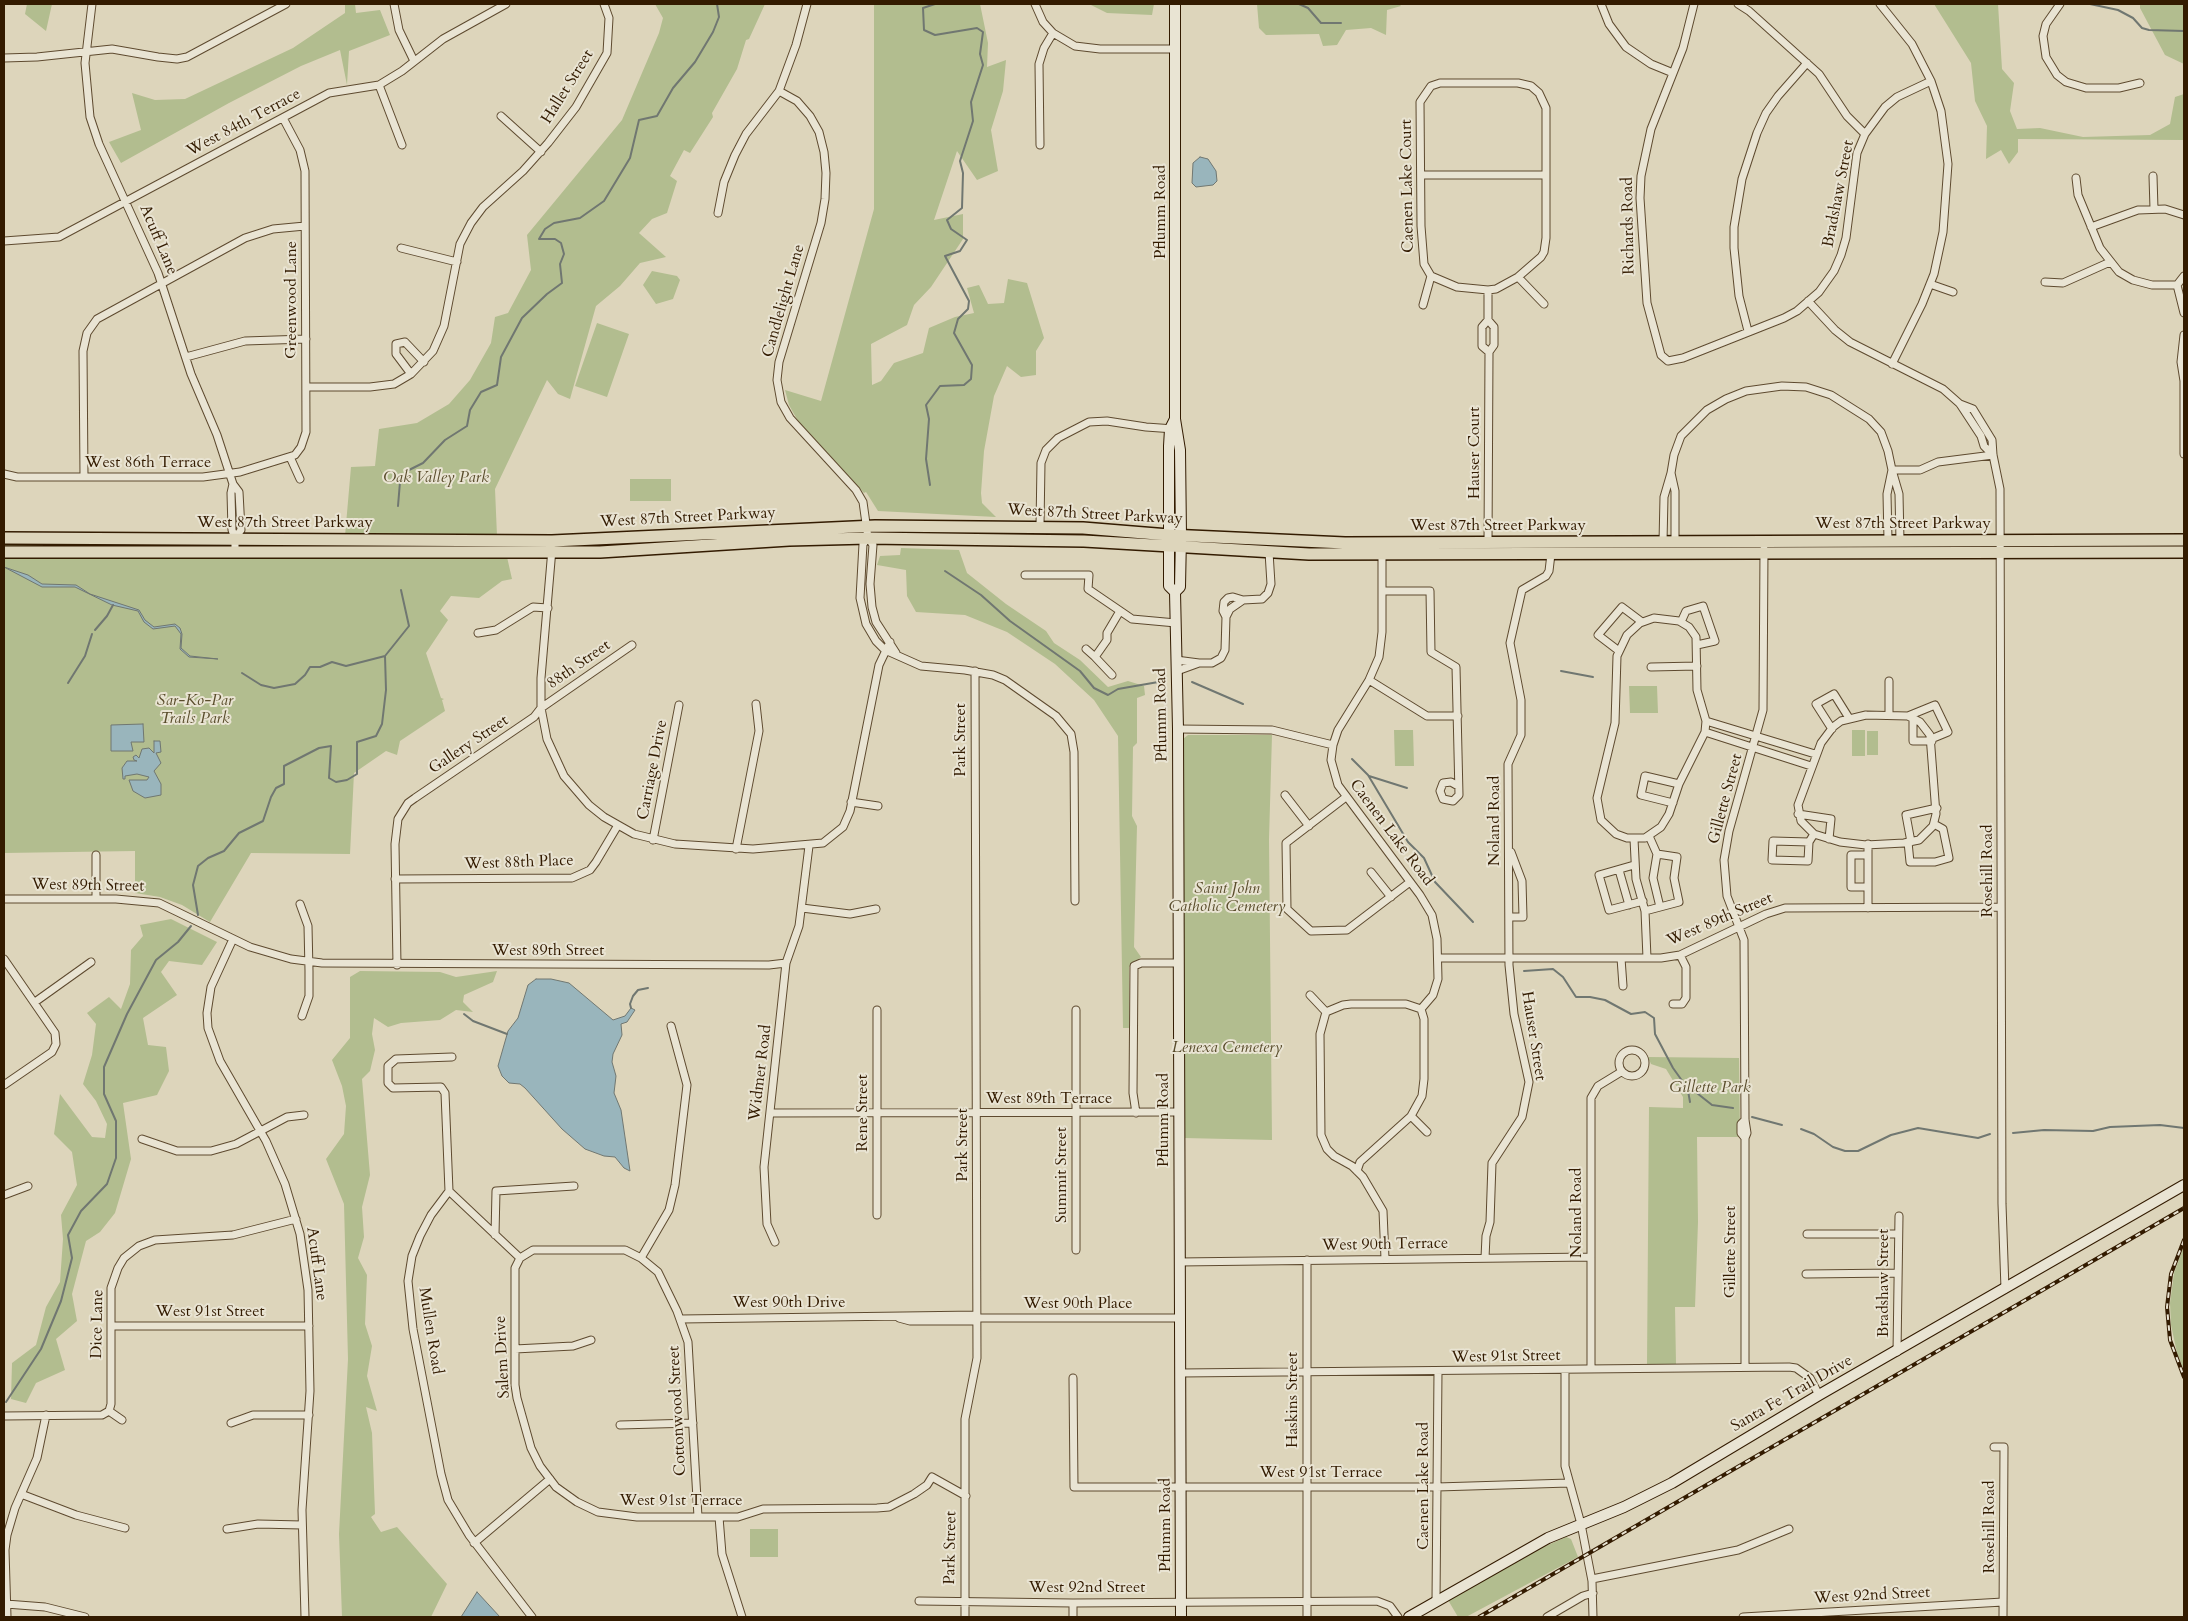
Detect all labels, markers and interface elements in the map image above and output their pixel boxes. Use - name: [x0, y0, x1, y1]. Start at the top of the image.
- street label: Hallet Street: [538, 46, 598, 128]
- street label: West 84th Terrace: [184, 85, 304, 161]
- street label: Caenen Lake Court: [1397, 119, 1419, 253]
- street label: Bradshaw Street: [1819, 139, 1859, 249]
- street label: Pflumm Road: [1151, 165, 1171, 259]
- street label: Richards Road: [1619, 177, 1639, 275]
- street label: Acuff Lane: [135, 202, 181, 278]
- street label: Greenwood Lane: [282, 241, 302, 359]
- street label: Candlelight Lane: [759, 242, 809, 360]
- street label: Hauser Court: [1465, 407, 1485, 499]
- street label: West 86th Terrace: [85, 453, 211, 473]
- park label: Oak Valley Park: [383, 468, 489, 488]
- street label: West 87th Street Parkway: [1007, 501, 1183, 529]
- street label: West 87th Street Parkway: [600, 504, 776, 532]
- street label: West 87th Street Parkway: [197, 513, 373, 533]
- street label: West 87th Street Parkway: [1815, 514, 1991, 534]
- street label: West 87th Street Parkway: [1410, 516, 1586, 536]
- street label: 88th Street: [544, 636, 614, 694]
- street label: Pflumm Road: [1152, 668, 1172, 762]
- park label: Sar-Ko-Par Trails Park: [157, 691, 233, 729]
- street label: Park Street: [951, 703, 971, 777]
- street label: Gallery Street: [425, 711, 513, 779]
- street label: Carriage Drive: [634, 718, 672, 822]
- street label: Gillette Street: [1705, 752, 1747, 846]
- street label: Caenen Lake Road: [1345, 776, 1437, 890]
- street label: Noland Road: [1485, 776, 1505, 866]
- street label: Rosehill Road: [1978, 824, 1998, 918]
- street label: West 88th Place: [464, 852, 574, 874]
- street label: West 89th Street: [32, 875, 144, 897]
- park label: Saint John Catholic Cemetery: [1169, 879, 1285, 917]
- street label: West 89th Street: [1664, 889, 1776, 951]
- street label: West 89th Street: [492, 941, 604, 961]
- street label: Hauser Street: [1516, 990, 1550, 1082]
- street label: Widmer Road: [746, 1024, 776, 1122]
- park label: Lenexa Cemetery: [1172, 1038, 1282, 1058]
- street label: Pflumm Road: [1154, 1073, 1174, 1167]
- street label: Rene Street: [853, 1074, 873, 1152]
- park label: Gillette Park: [1669, 1078, 1751, 1098]
- street label: West 89th Terrace: [986, 1089, 1112, 1109]
- street label: Park Street: [953, 1108, 973, 1182]
- street label: Summit Street: [1052, 1127, 1072, 1223]
- street label: Noland Road: [1567, 1168, 1587, 1258]
- street label: Gillette Street: [1721, 1206, 1741, 1298]
- street label: Acuff Lane: [301, 1226, 331, 1302]
- street label: Bradshaw Street: [1874, 1229, 1894, 1337]
- street label: West 90th Terrace: [1322, 1234, 1448, 1256]
- street label: Mullen Road: [414, 1286, 446, 1376]
- street label: Dice Lane: [88, 1289, 108, 1359]
- street label: West 90th Drive: [733, 1293, 845, 1313]
- street label: West 90th Place: [1023, 1294, 1133, 1314]
- street label: West 91st Street: [155, 1302, 265, 1322]
- street label: Salem Drive: [491, 1315, 515, 1399]
- street label: Cottonwood Street: [665, 1346, 691, 1476]
- street label: West 91st Street: [1451, 1346, 1561, 1368]
- street label: Santa Fe Trail Drive: [1728, 1351, 1856, 1437]
- street label: Haskins Street: [1283, 1352, 1303, 1448]
- street label: Caenen Lake Road: [1414, 1422, 1434, 1550]
- street label: West 91st Terrace: [1260, 1463, 1382, 1483]
- street label: Pflumm Road: [1156, 1478, 1176, 1572]
- street label: Rosehill Road: [1980, 1480, 2000, 1574]
- street label: West 91st Terrace: [620, 1491, 742, 1511]
- street label: Park Street: [941, 1511, 961, 1585]
- street label: West 92nd Street: [1029, 1578, 1145, 1598]
- street label: West 92nd Street: [1813, 1583, 1931, 1609]

